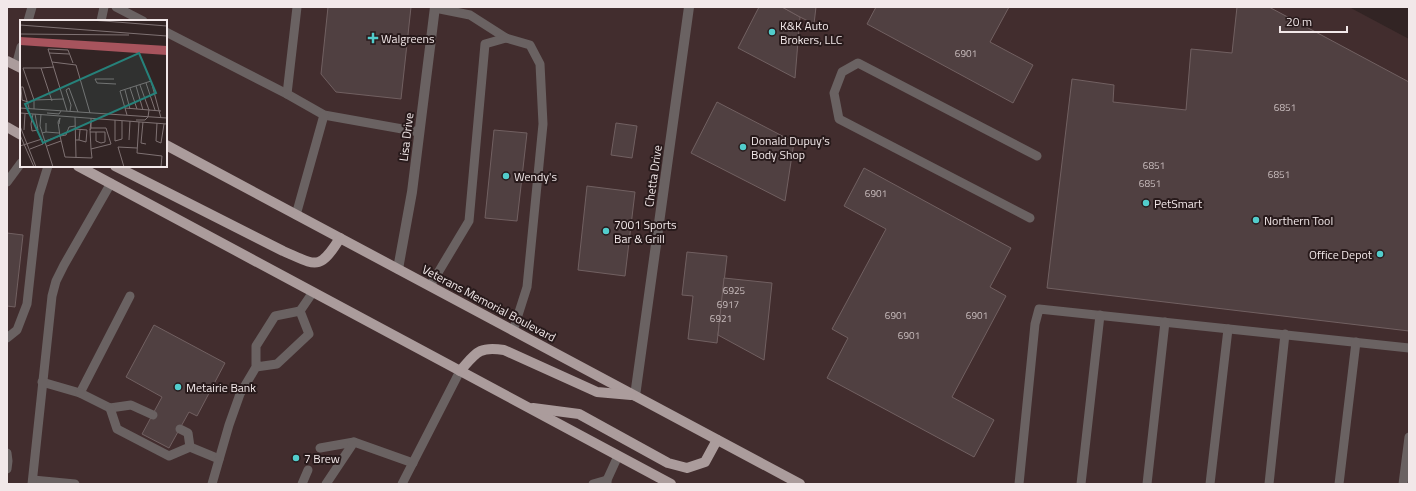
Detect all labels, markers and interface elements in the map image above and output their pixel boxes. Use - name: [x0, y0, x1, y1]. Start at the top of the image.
- scale bar: [1280, 8, 1347, 34]
- text: 20 m: [1286, 12, 1312, 31]
- place label: K&K Auto Brokers, LLC: [780, 16, 843, 49]
- inset map: [20, 20, 167, 167]
- marker: K&K Auto Brokers, LLC: [767, 27, 777, 37]
- place label: Walgreens: [381, 29, 435, 48]
- marker: Walgreens: [368, 33, 378, 43]
- house number: 6901: [955, 46, 977, 61]
- house number: 6851: [1274, 100, 1296, 115]
- street label: Lisa Drive: [394, 112, 418, 162]
- place label: Donald Dupuy's Body Shop: [751, 131, 830, 164]
- marker: Donald Dupuy's Body Shop: [738, 142, 748, 152]
- street label: Chetta Drive: [639, 144, 667, 208]
- house number: 6851: [1143, 158, 1165, 173]
- place label: Wendy's: [514, 167, 557, 186]
- house number: 6851: [1268, 167, 1290, 182]
- marker: Wendy's: [501, 171, 511, 181]
- house number: 6851: [1139, 176, 1161, 191]
- house number: 6901: [865, 186, 887, 201]
- place label: PetSmart: [1154, 194, 1203, 213]
- marker: PetSmart: [1141, 198, 1151, 208]
- place label: Northern Tool: [1264, 211, 1333, 230]
- place label: 7001 Sports Bar & Grill: [614, 215, 677, 248]
- marker: Northern Tool: [1251, 215, 1261, 225]
- marker: 7001 Sports Bar & Grill: [601, 226, 611, 236]
- place label: Office Depot: [1309, 245, 1373, 264]
- marker: Office Depot: [1375, 249, 1385, 259]
- street label: Veterans Memorial Boulevard: [419, 260, 559, 346]
- house number: 6925: [723, 283, 746, 298]
- house number: 6917: [717, 297, 739, 312]
- house number: 6901: [885, 308, 907, 323]
- house number: 6901: [966, 308, 988, 323]
- house number: 6921: [710, 311, 732, 326]
- house number: 6901: [898, 328, 920, 343]
- place label: Metairie Bank: [186, 378, 256, 397]
- marker: Metairie Bank: [173, 382, 183, 392]
- place label: 7 Brew: [304, 449, 340, 468]
- marker: 7 Brew: [291, 453, 301, 463]

